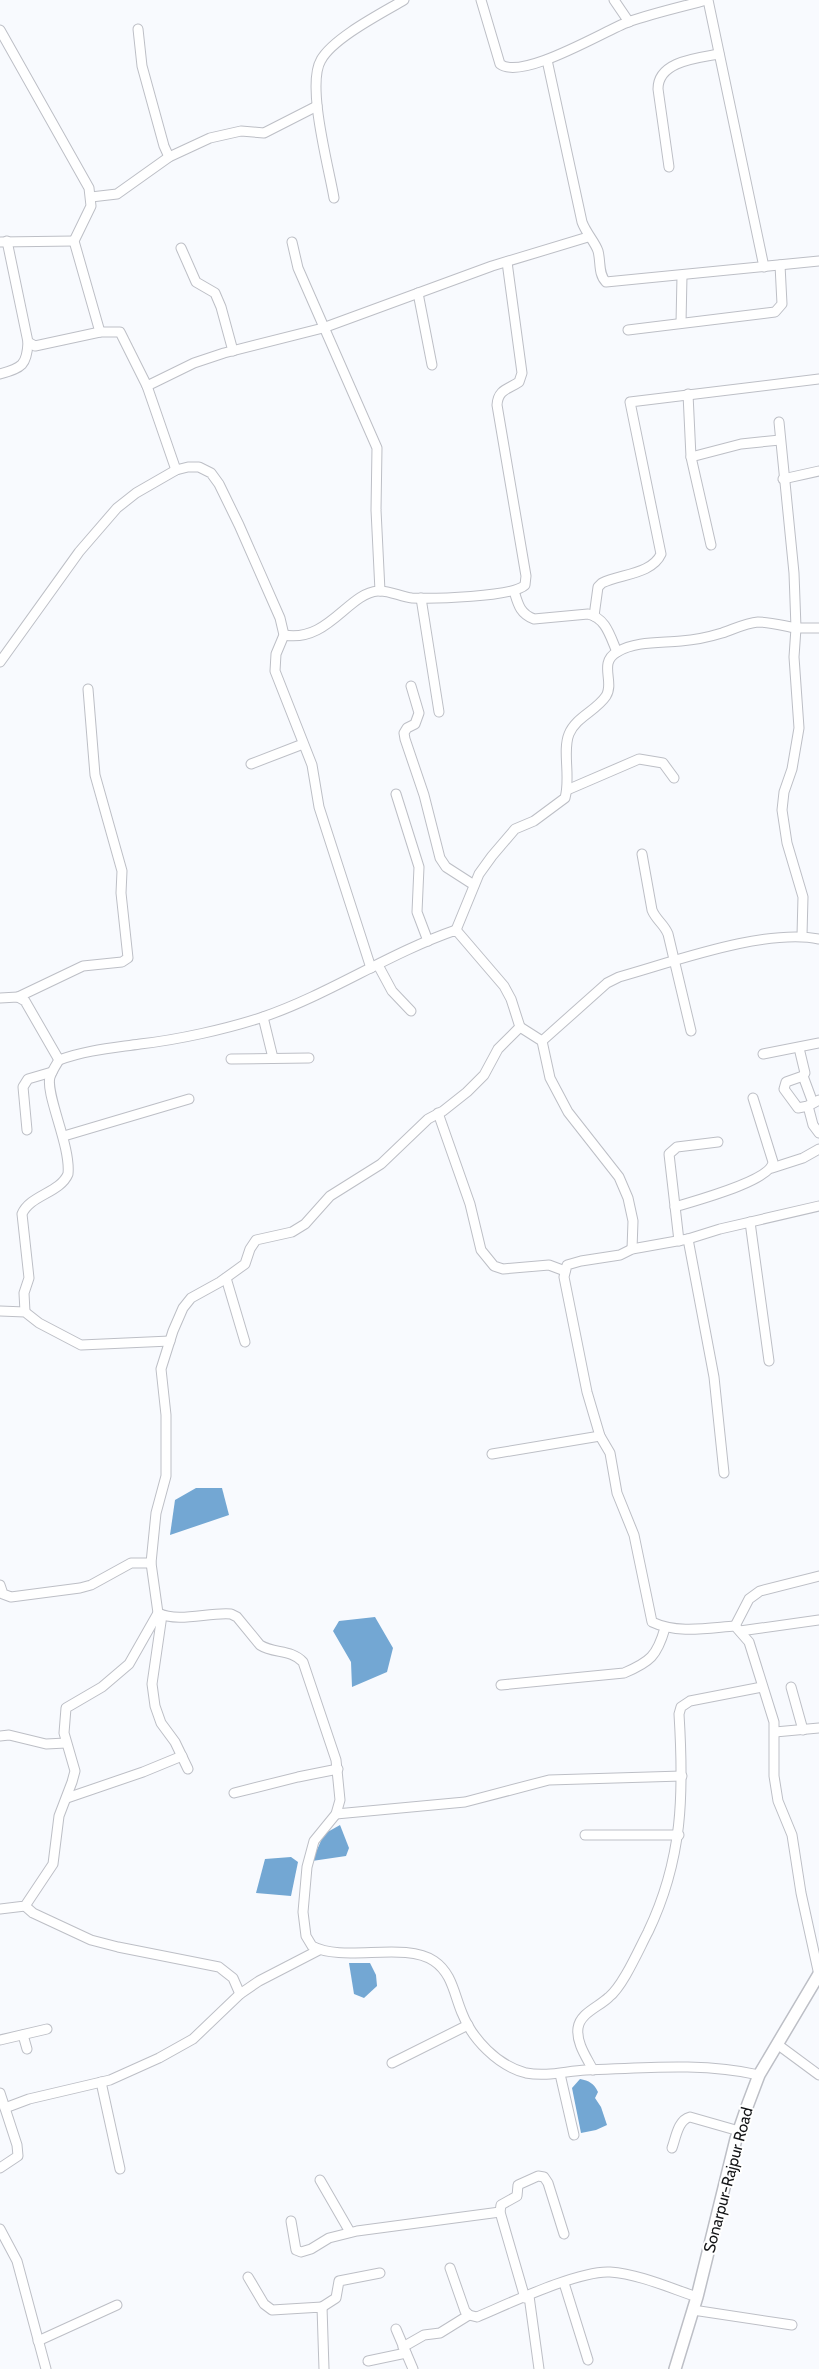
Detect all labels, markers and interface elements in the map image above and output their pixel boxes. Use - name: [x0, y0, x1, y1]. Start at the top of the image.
- street label: Sonarpur-Rajpur Road: [699, 2105, 757, 2255]

